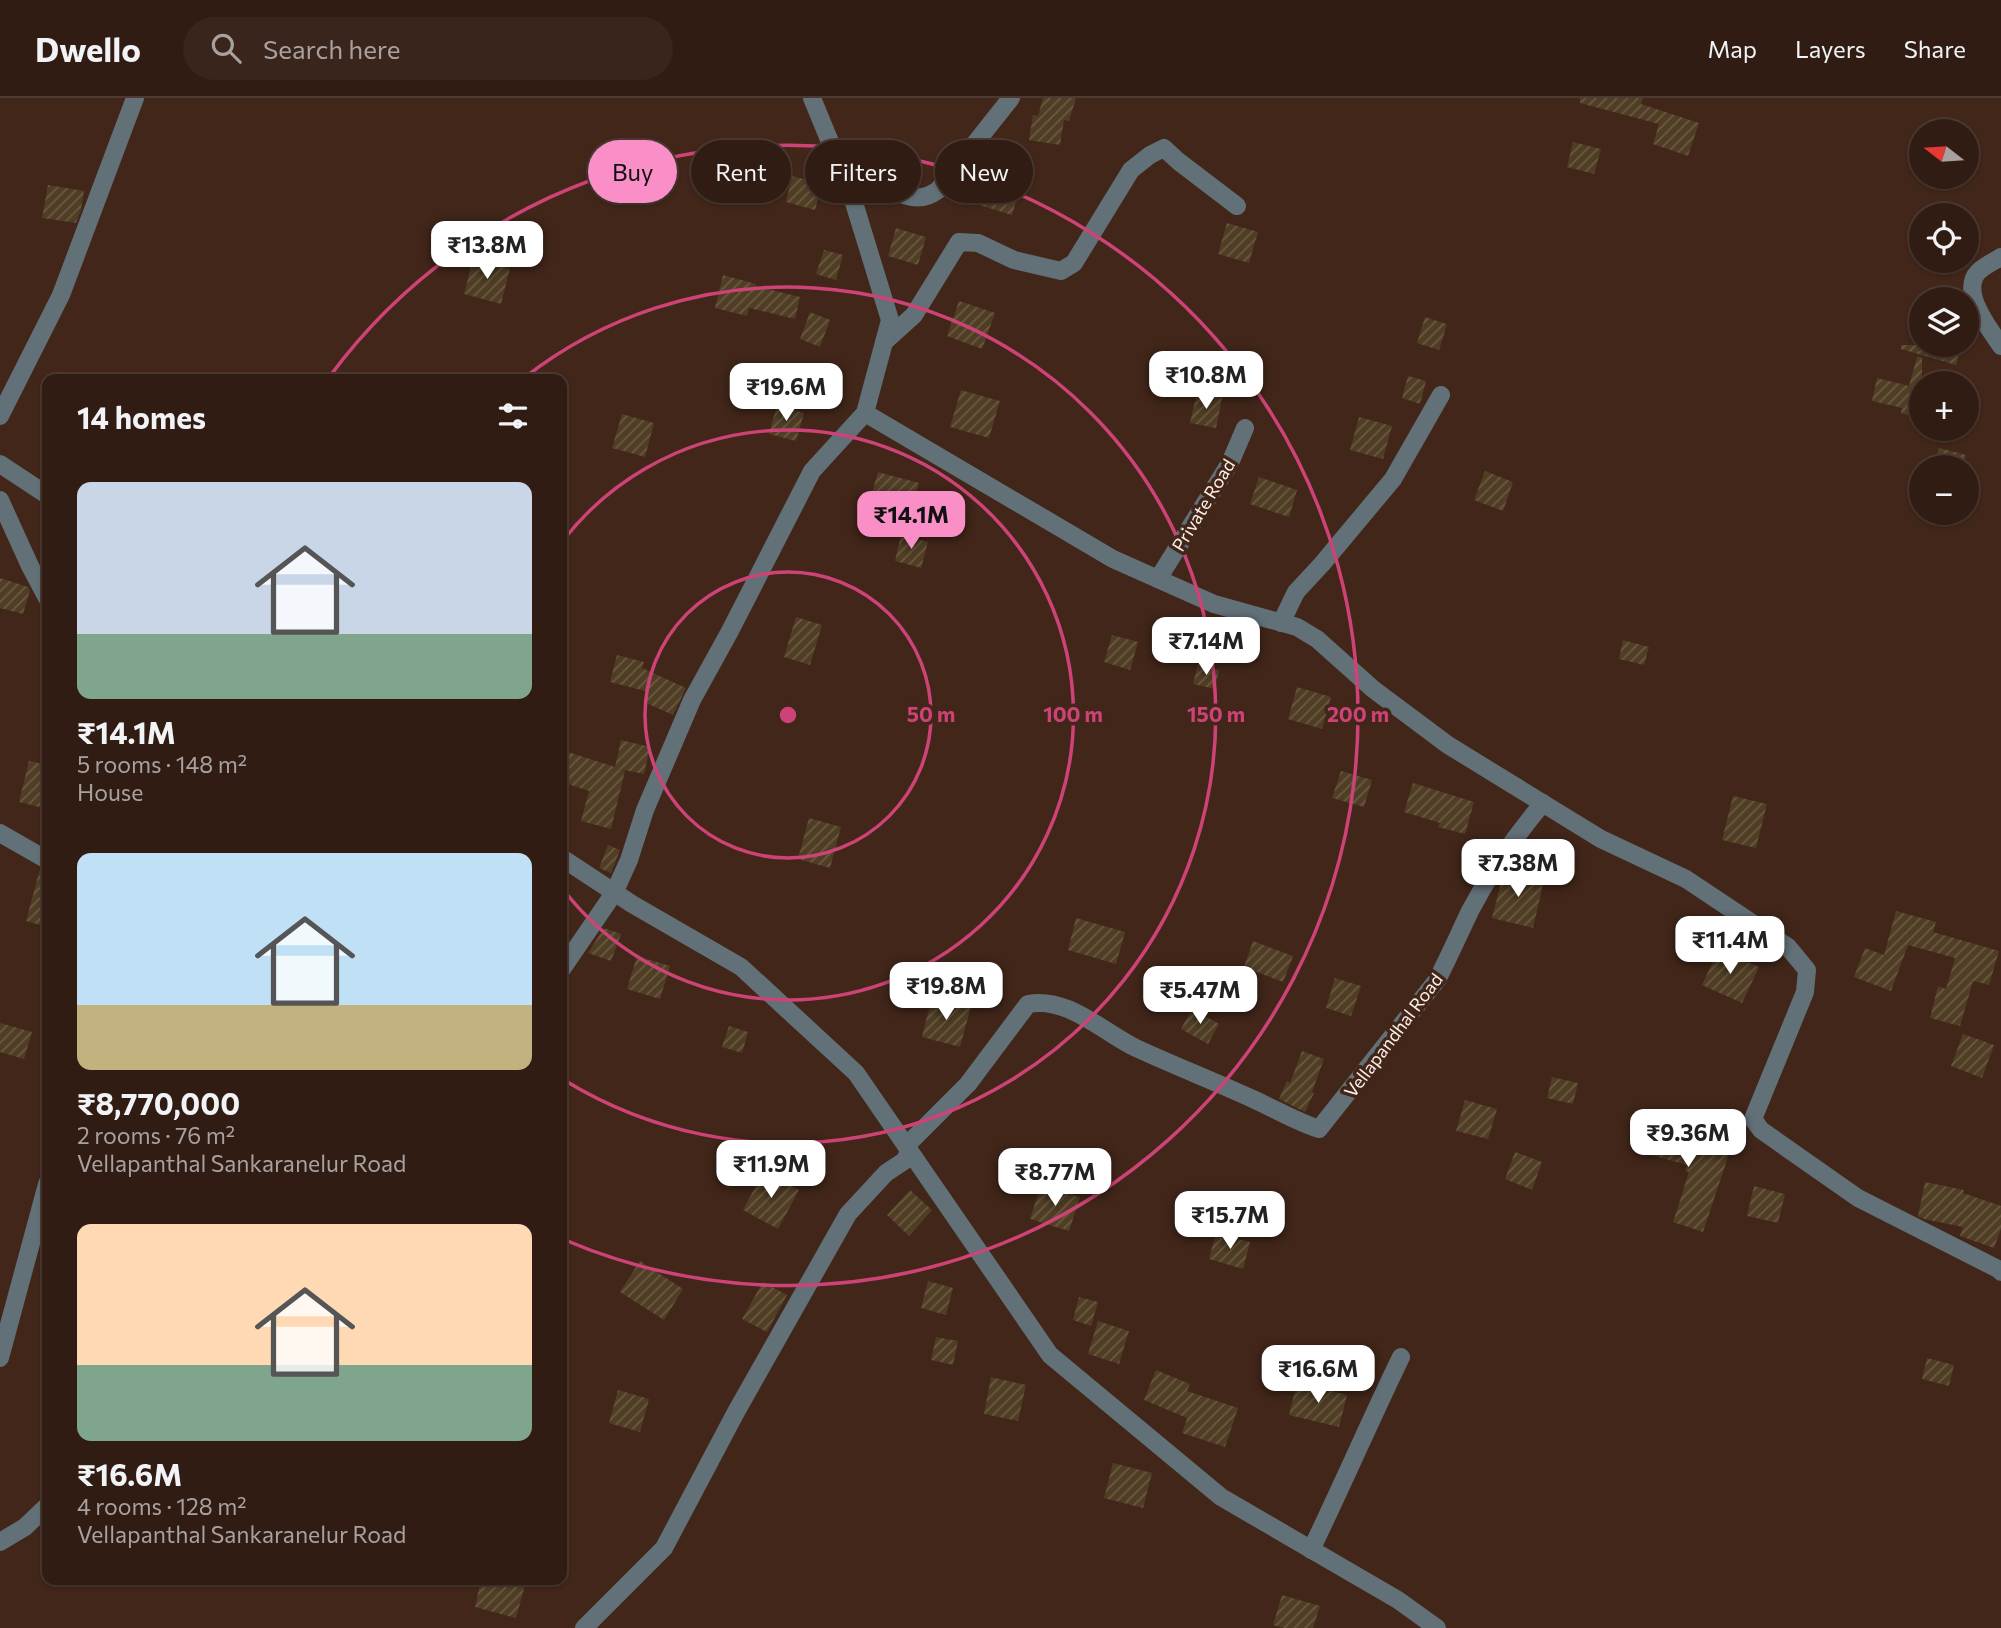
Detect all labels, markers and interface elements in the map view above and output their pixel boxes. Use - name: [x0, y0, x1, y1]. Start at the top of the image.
- search box: [183, 17, 673, 80]
- text: Dwello: [35, 28, 141, 69]
- icon: search: [207, 29, 245, 67]
- text: Search here: [263, 33, 401, 64]
- text: Map: [1708, 34, 1757, 63]
- text: Layers: [1795, 34, 1866, 63]
- text: Share: [1904, 34, 1966, 63]
- north arrow: [1909, 119, 1979, 189]
- map controls: [1909, 119, 1979, 525]
- chip: Buy: [588, 140, 677, 203]
- chip: Rent: [691, 140, 791, 203]
- chip: Filters: [805, 140, 921, 203]
- chip: New: [935, 140, 1033, 203]
- button: locate: [1909, 203, 1979, 273]
- pin: ₹13.8M: [430, 222, 544, 281]
- text: ₹13.8M: [447, 230, 527, 258]
- button: layers: [1909, 287, 1979, 357]
- pin: ₹10.8M: [1149, 352, 1263, 411]
- text: ₹10.8M: [1165, 360, 1247, 388]
- pin: ₹19.6M: [729, 364, 843, 423]
- button: +: [1909, 371, 1979, 441]
- text: ₹19.6M: [746, 372, 826, 400]
- icon: filters: [494, 397, 532, 435]
- text: 14 homes: [77, 398, 206, 435]
- street label: Private Road: [1167, 455, 1239, 555]
- button: −: [1909, 455, 1979, 525]
- pin: ₹14.1M: [854, 491, 968, 551]
- text: ₹14.1M: [873, 500, 949, 528]
- icon: home: [242, 527, 368, 653]
- pin: ₹7.14M: [1149, 618, 1263, 677]
- text: ₹7.14M: [1168, 626, 1244, 654]
- text: 50 m: [907, 701, 955, 726]
- text: 100 m: [1043, 701, 1103, 726]
- text: 150 m: [1187, 701, 1245, 726]
- text: 200 m: [1327, 701, 1389, 726]
- centre of rings: [776, 703, 800, 727]
- text: ₹14.1M: [77, 713, 176, 750]
- text: 5 rooms · 148 m²: [77, 750, 247, 778]
- text: House: [77, 778, 143, 806]
- pin: ₹7.38M: [1461, 840, 1575, 899]
- text: ₹7.38M: [1478, 848, 1558, 876]
- icon: home: [242, 898, 368, 1024]
- pin: ₹11.4M: [1673, 916, 1787, 976]
- text: ₹11.4M: [1691, 925, 1769, 953]
- pin: ₹19.8M: [889, 962, 1003, 1022]
- pin: ₹5.47M: [1143, 967, 1257, 1026]
- street label: Vellapandhal Road: [1339, 969, 1447, 1101]
- text: ₹19.8M: [906, 971, 986, 999]
- text: ₹5.47M: [1159, 975, 1241, 1003]
- text: ₹8,770,000: [77, 1084, 240, 1121]
- pin: ₹9.36M: [1631, 1110, 1745, 1169]
- text: ₹9.36M: [1646, 1118, 1730, 1146]
- text: 2 rooms · 76 m²: [77, 1121, 235, 1149]
- pin: ₹11.9M: [714, 1140, 828, 1200]
- pin: ₹8.77M: [998, 1148, 1112, 1208]
- text: Vellapanthal Sankaranelur Road: [77, 1149, 406, 1177]
- text: ₹11.9M: [732, 1149, 810, 1177]
- text: ₹8.77M: [1014, 1157, 1096, 1185]
- pin: ₹15.7M: [1173, 1192, 1287, 1251]
- text: ₹15.7M: [1191, 1200, 1269, 1228]
- icon: home: [242, 1269, 368, 1395]
- pin: ₹16.6M: [1261, 1346, 1375, 1405]
- text: ₹16.6M: [1278, 1354, 1358, 1382]
- text: ₹16.6M: [77, 1455, 182, 1492]
- text: 4 rooms · 128 m²: [77, 1492, 246, 1520]
- text: Vellapanthal Sankaranelur Road: [77, 1520, 406, 1548]

